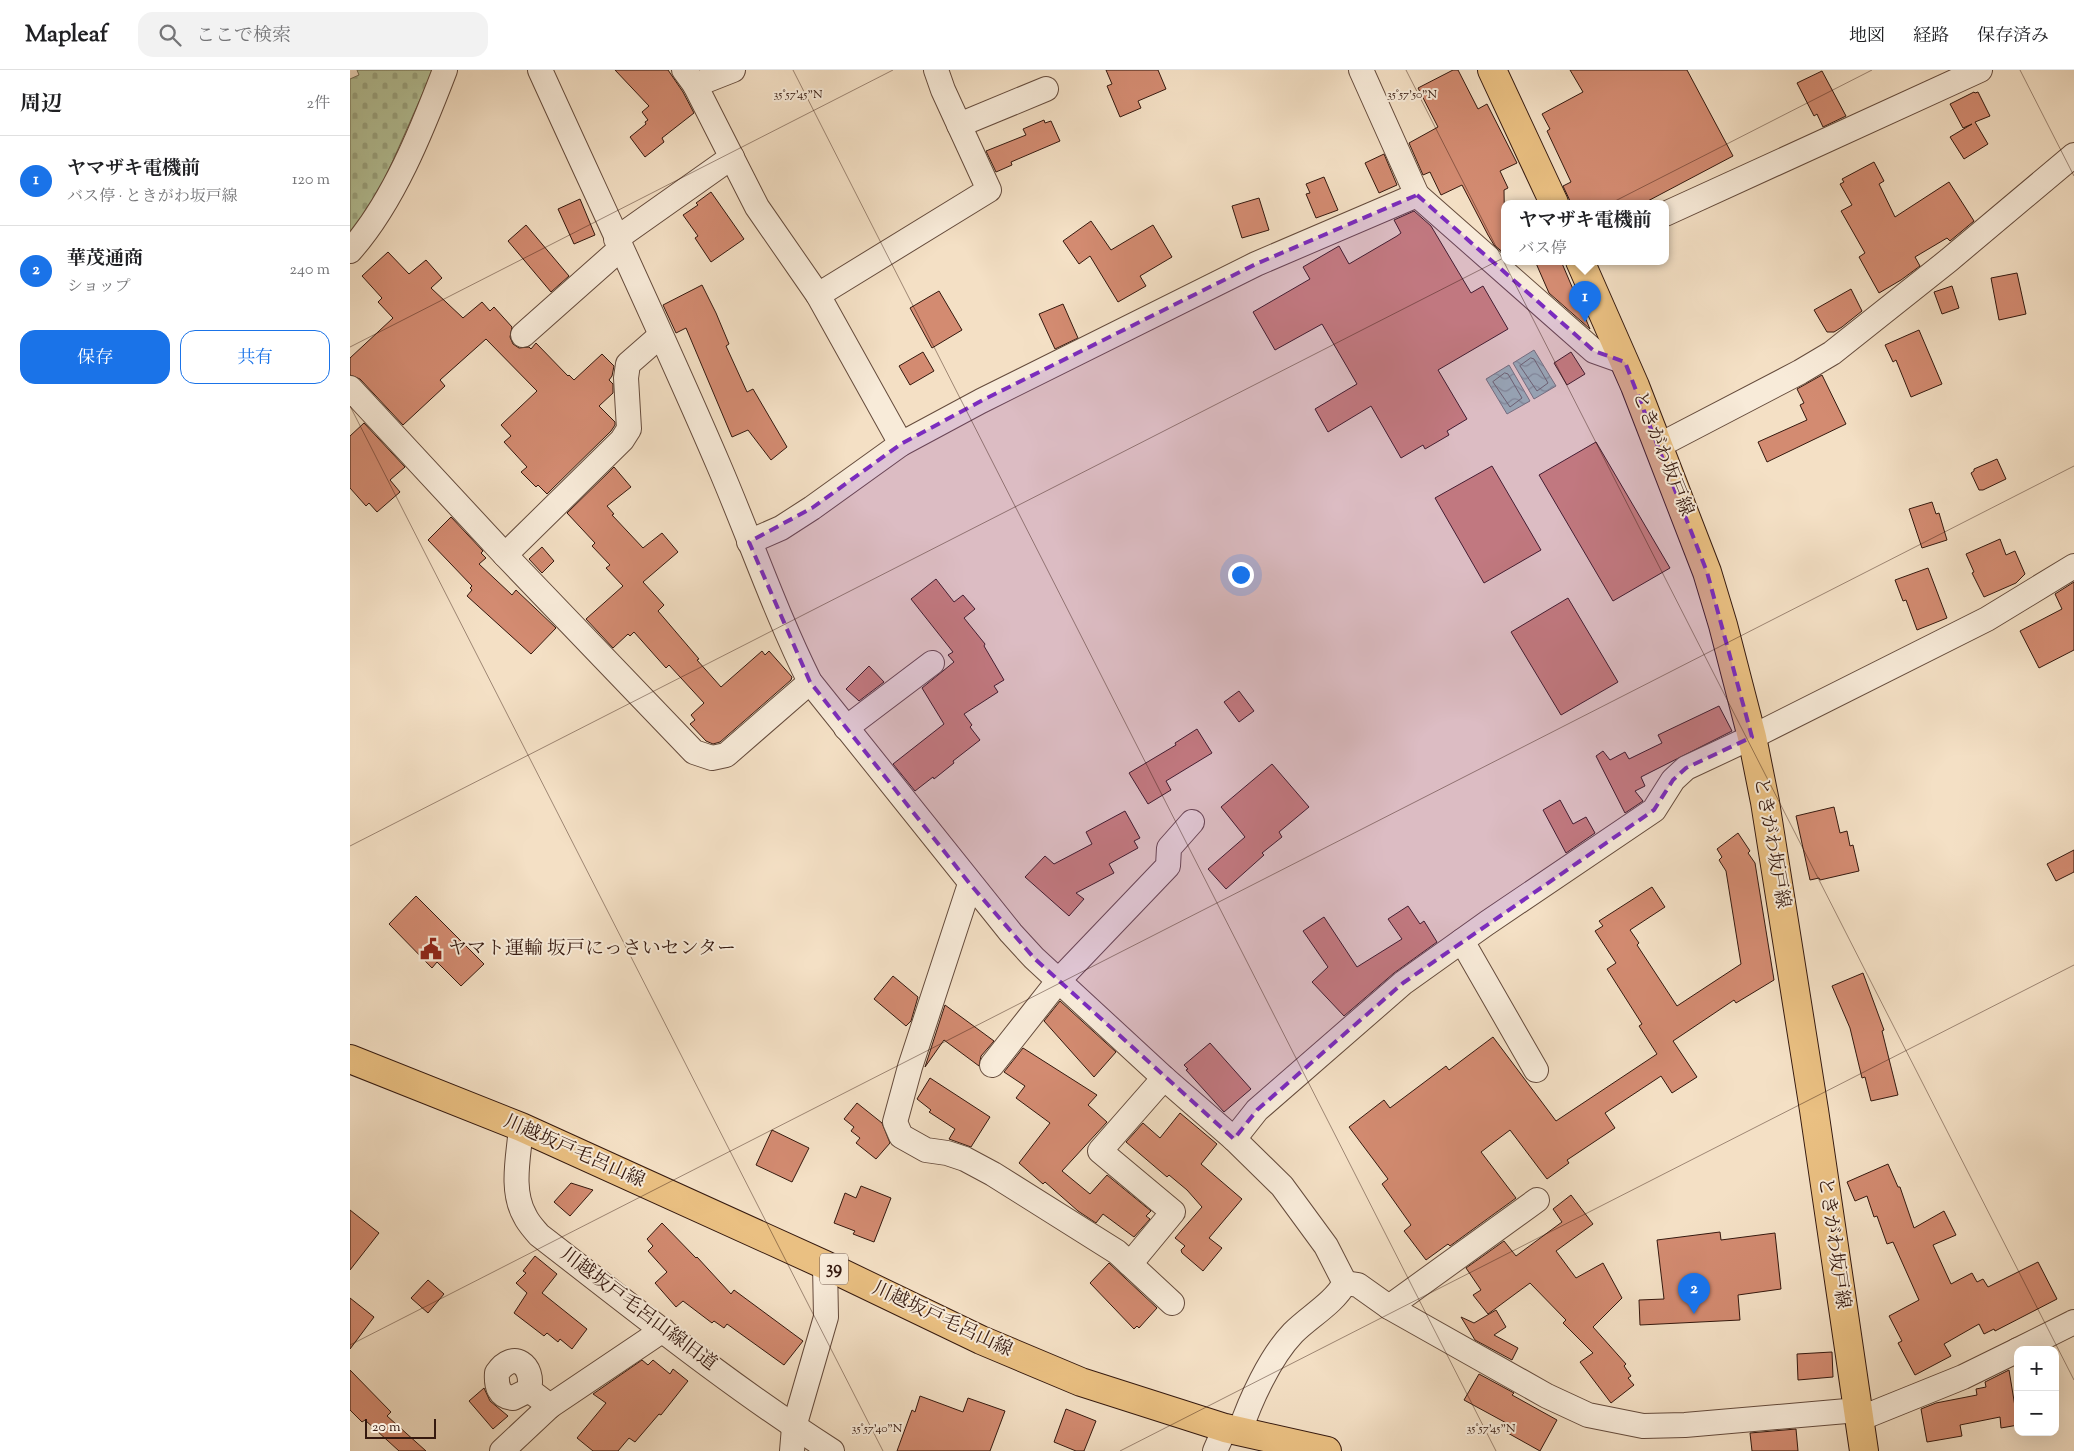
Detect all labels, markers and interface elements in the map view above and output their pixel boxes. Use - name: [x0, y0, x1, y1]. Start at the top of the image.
- search box: [138, 12, 488, 57]
- text: Mapleaf: [25, 18, 108, 52]
- icon: search: [156, 21, 184, 49]
- text: ここで検索: [196, 23, 291, 50]
- text: 地図: [1849, 24, 1885, 50]
- text: 経路: [1913, 24, 1949, 50]
- text: 保存済み: [1977, 24, 2049, 50]
- text: 35°57'45"N: [773, 86, 823, 104]
- text: 35°57'50"N: [1387, 86, 1438, 104]
- text: 周辺: [20, 90, 62, 120]
- text: 2件: [307, 93, 330, 116]
- text: ヤマザキ電機前: [67, 156, 200, 183]
- text: 1: [33, 169, 39, 192]
- text: 120 m: [292, 169, 330, 192]
- text: バス停 · ときがわ坂戸線: [67, 186, 238, 209]
- popup: [1501, 200, 1669, 265]
- text: ヤマザキ電機前: [1518, 208, 1652, 235]
- text: バス停: [1518, 238, 1567, 261]
- text: 華茂通商: [67, 246, 143, 273]
- text: 2: [32, 259, 40, 282]
- text: 240 m: [289, 259, 330, 282]
- text: ショップ: [67, 276, 131, 299]
- pin: 1: [1569, 281, 1601, 322]
- button: 保存: [20, 330, 170, 384]
- button: 共有: [180, 330, 330, 384]
- street label: ときがわ坂戸線: [1625, 387, 1699, 521]
- your location: [1228, 562, 1254, 588]
- street label: ときがわ坂戸線: [1746, 775, 1796, 911]
- public building icon: ヤマト運輸 坂戸にっさいセンター: [418, 936, 444, 962]
- place label: ヤマト運輸 坂戸にっさいセンター: [448, 936, 736, 963]
- street label: 川越坂戸毛呂山線: [499, 1109, 649, 1195]
- street label: ときがわ坂戸線: [1810, 1175, 1856, 1311]
- street label: 川越坂戸毛呂山線旧道: [554, 1242, 722, 1378]
- road number: 39: [820, 1254, 848, 1284]
- pin: 2: [1678, 1273, 1710, 1314]
- street label: 川越坂戸毛呂山線: [867, 1276, 1017, 1364]
- map controls: [2014, 1346, 2059, 1436]
- button: +: [2014, 1346, 2059, 1391]
- button: −: [2014, 1391, 2059, 1436]
- scale bar: [365, 1416, 436, 1439]
- text: 20 m: [372, 1418, 401, 1438]
- text: 35°57'40"N: [852, 1420, 903, 1438]
- text: 35°57'45"N: [1466, 1420, 1516, 1438]

